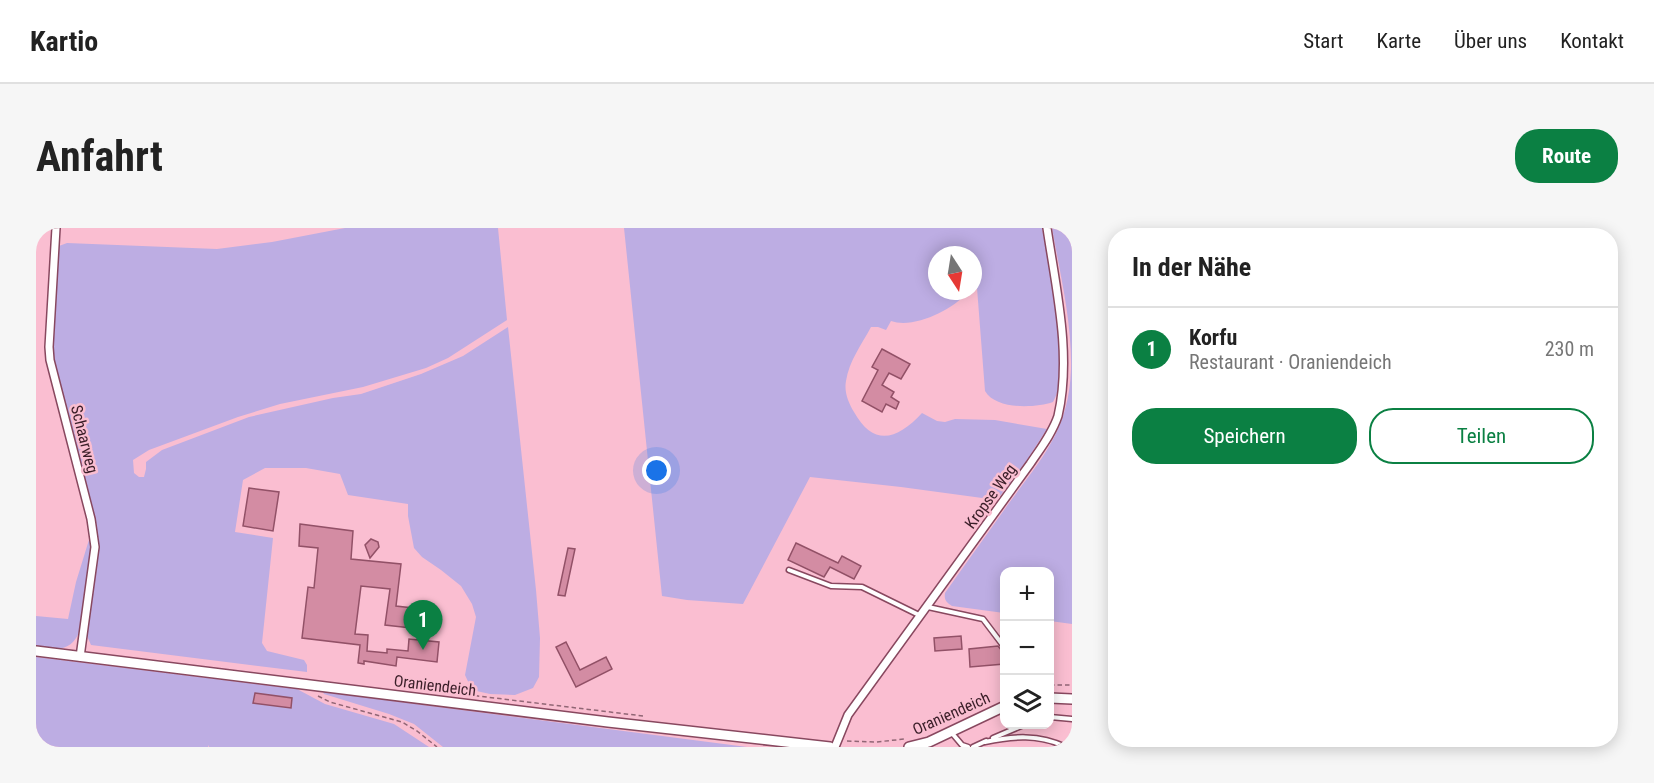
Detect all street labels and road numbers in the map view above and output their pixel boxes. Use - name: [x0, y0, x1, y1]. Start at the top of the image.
- street label: Schaarweg: [67, 403, 102, 475]
- street label: Kropse Weg: [961, 460, 1020, 532]
- street label: Oraniendeich: [393, 671, 477, 700]
- street label: Oraniendeich: [910, 688, 993, 739]

